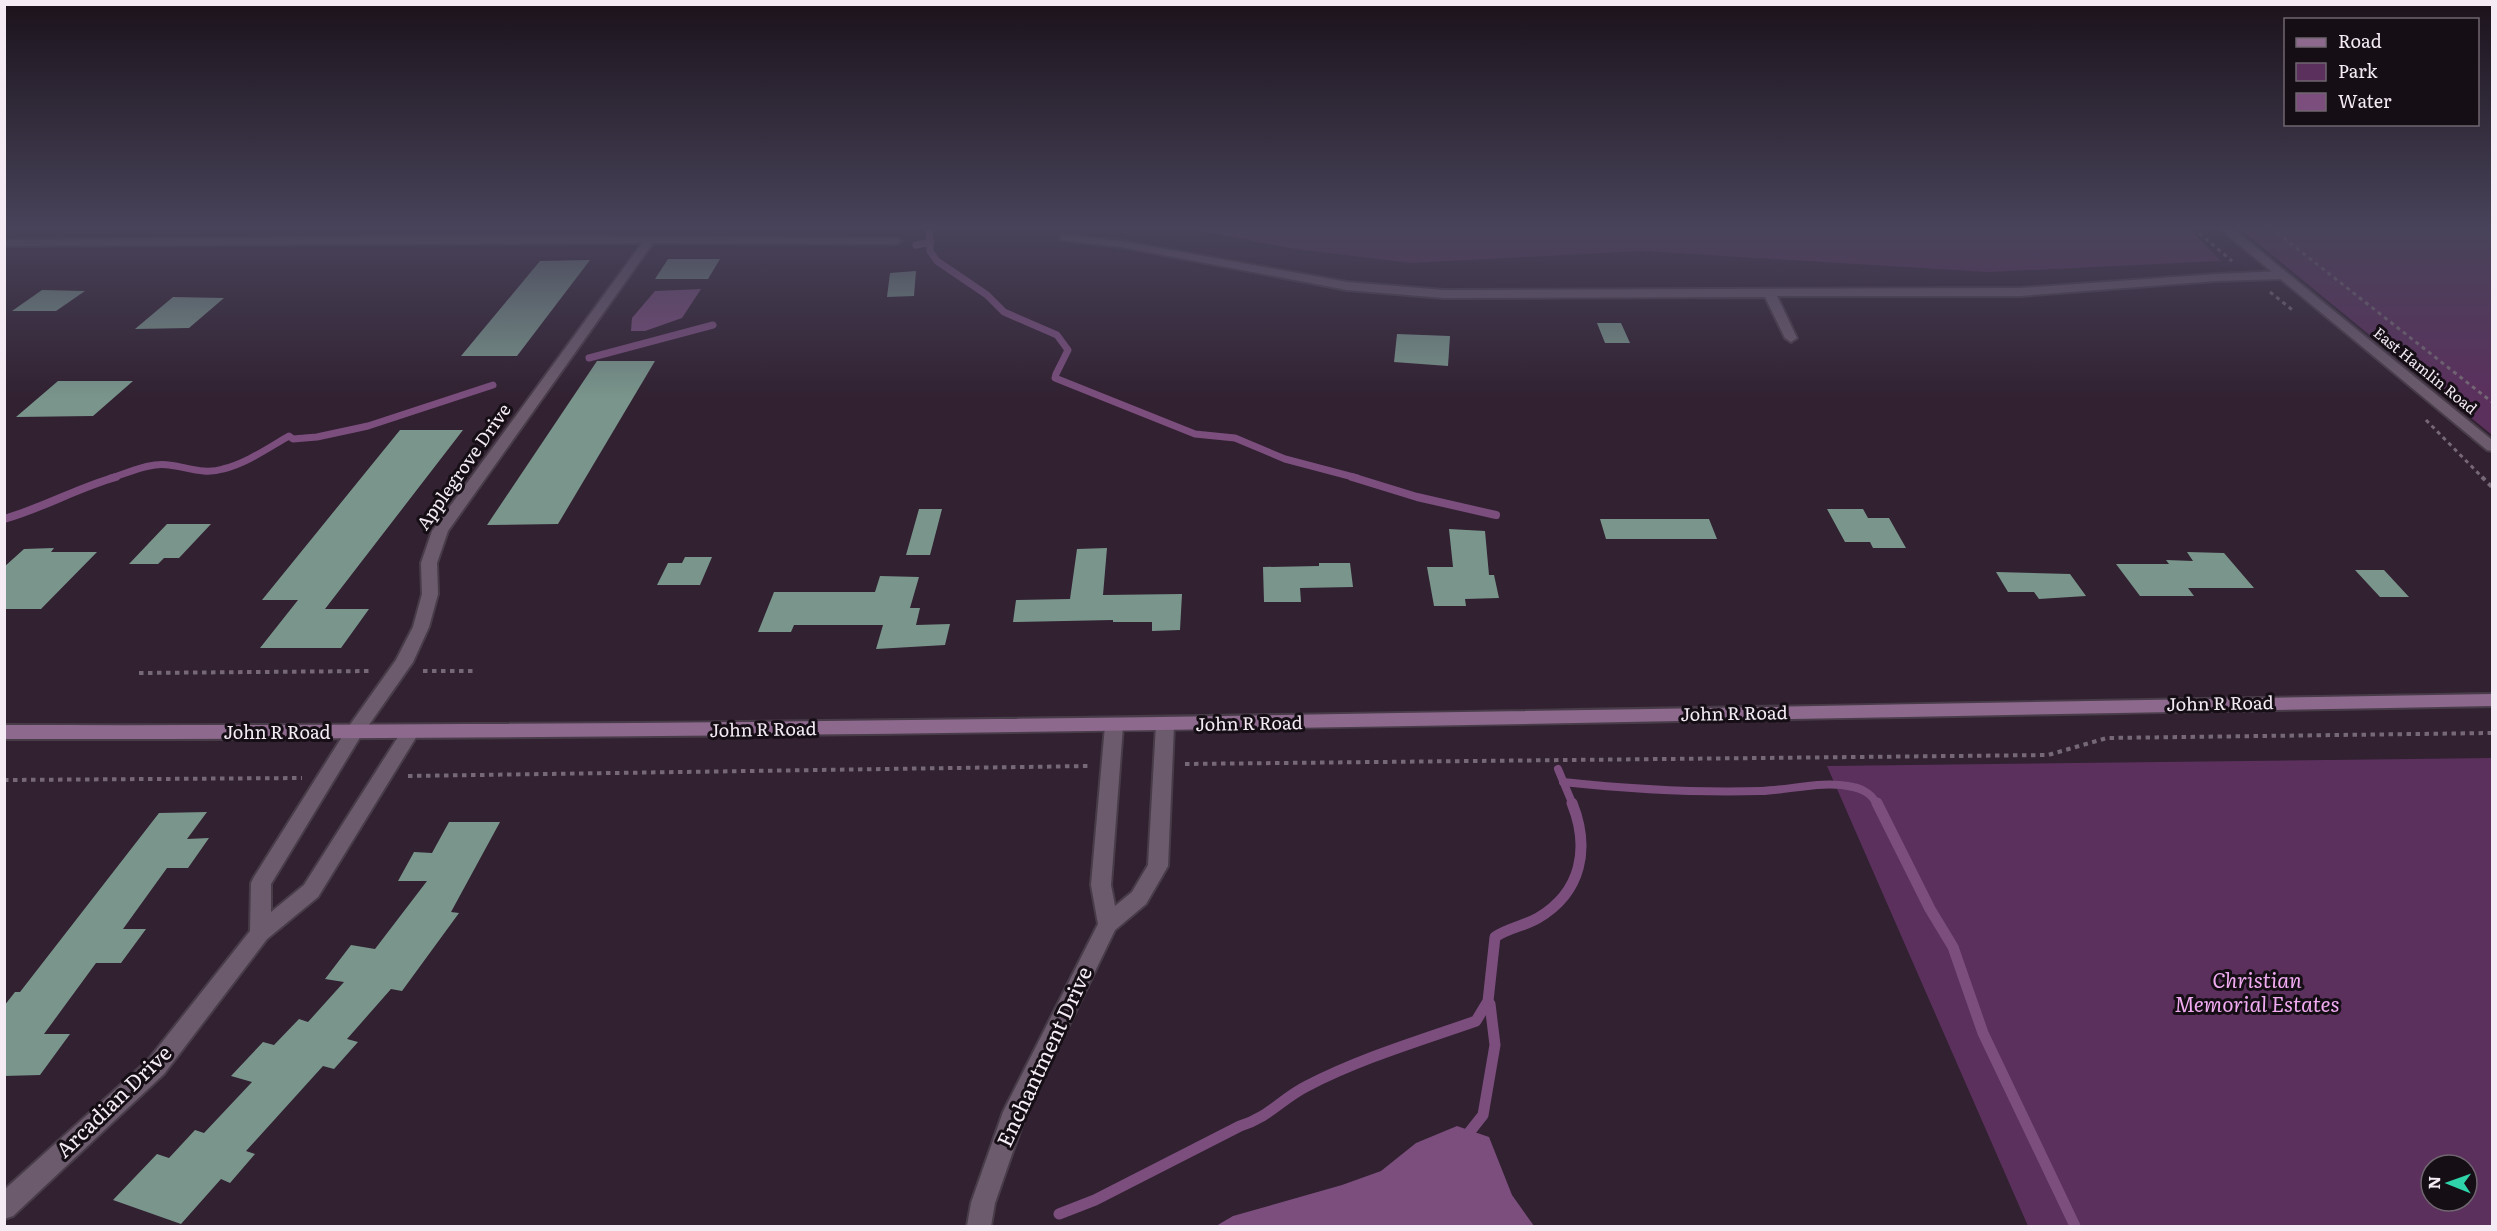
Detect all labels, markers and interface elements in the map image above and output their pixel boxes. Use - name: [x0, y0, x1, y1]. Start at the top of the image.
- legend: [2284, 18, 2479, 126]
- text: Road: [2338, 27, 2382, 54]
- text: Park: [2338, 57, 2379, 84]
- text: Water: [2338, 87, 2392, 114]
- street label: East Hamlin Road: [2369, 321, 2483, 419]
- street label: Applegrove Drive: [409, 397, 517, 535]
- street label: John R Road: [2166, 688, 2274, 717]
- street label: John R Road: [1680, 698, 1788, 727]
- street label: John R Road: [1195, 708, 1303, 737]
- street label: John R Road: [709, 714, 817, 743]
- street label: John R Road: [223, 718, 331, 745]
- street label: Enchantment Drive: [987, 961, 1098, 1151]
- park label: Christian Memorial Estates: [2174, 963, 2340, 1018]
- street label: Arcadian Drive: [47, 1037, 177, 1164]
- north arrow: [2419, 1153, 2479, 1213]
- text: N: [2421, 1176, 2445, 1190]

